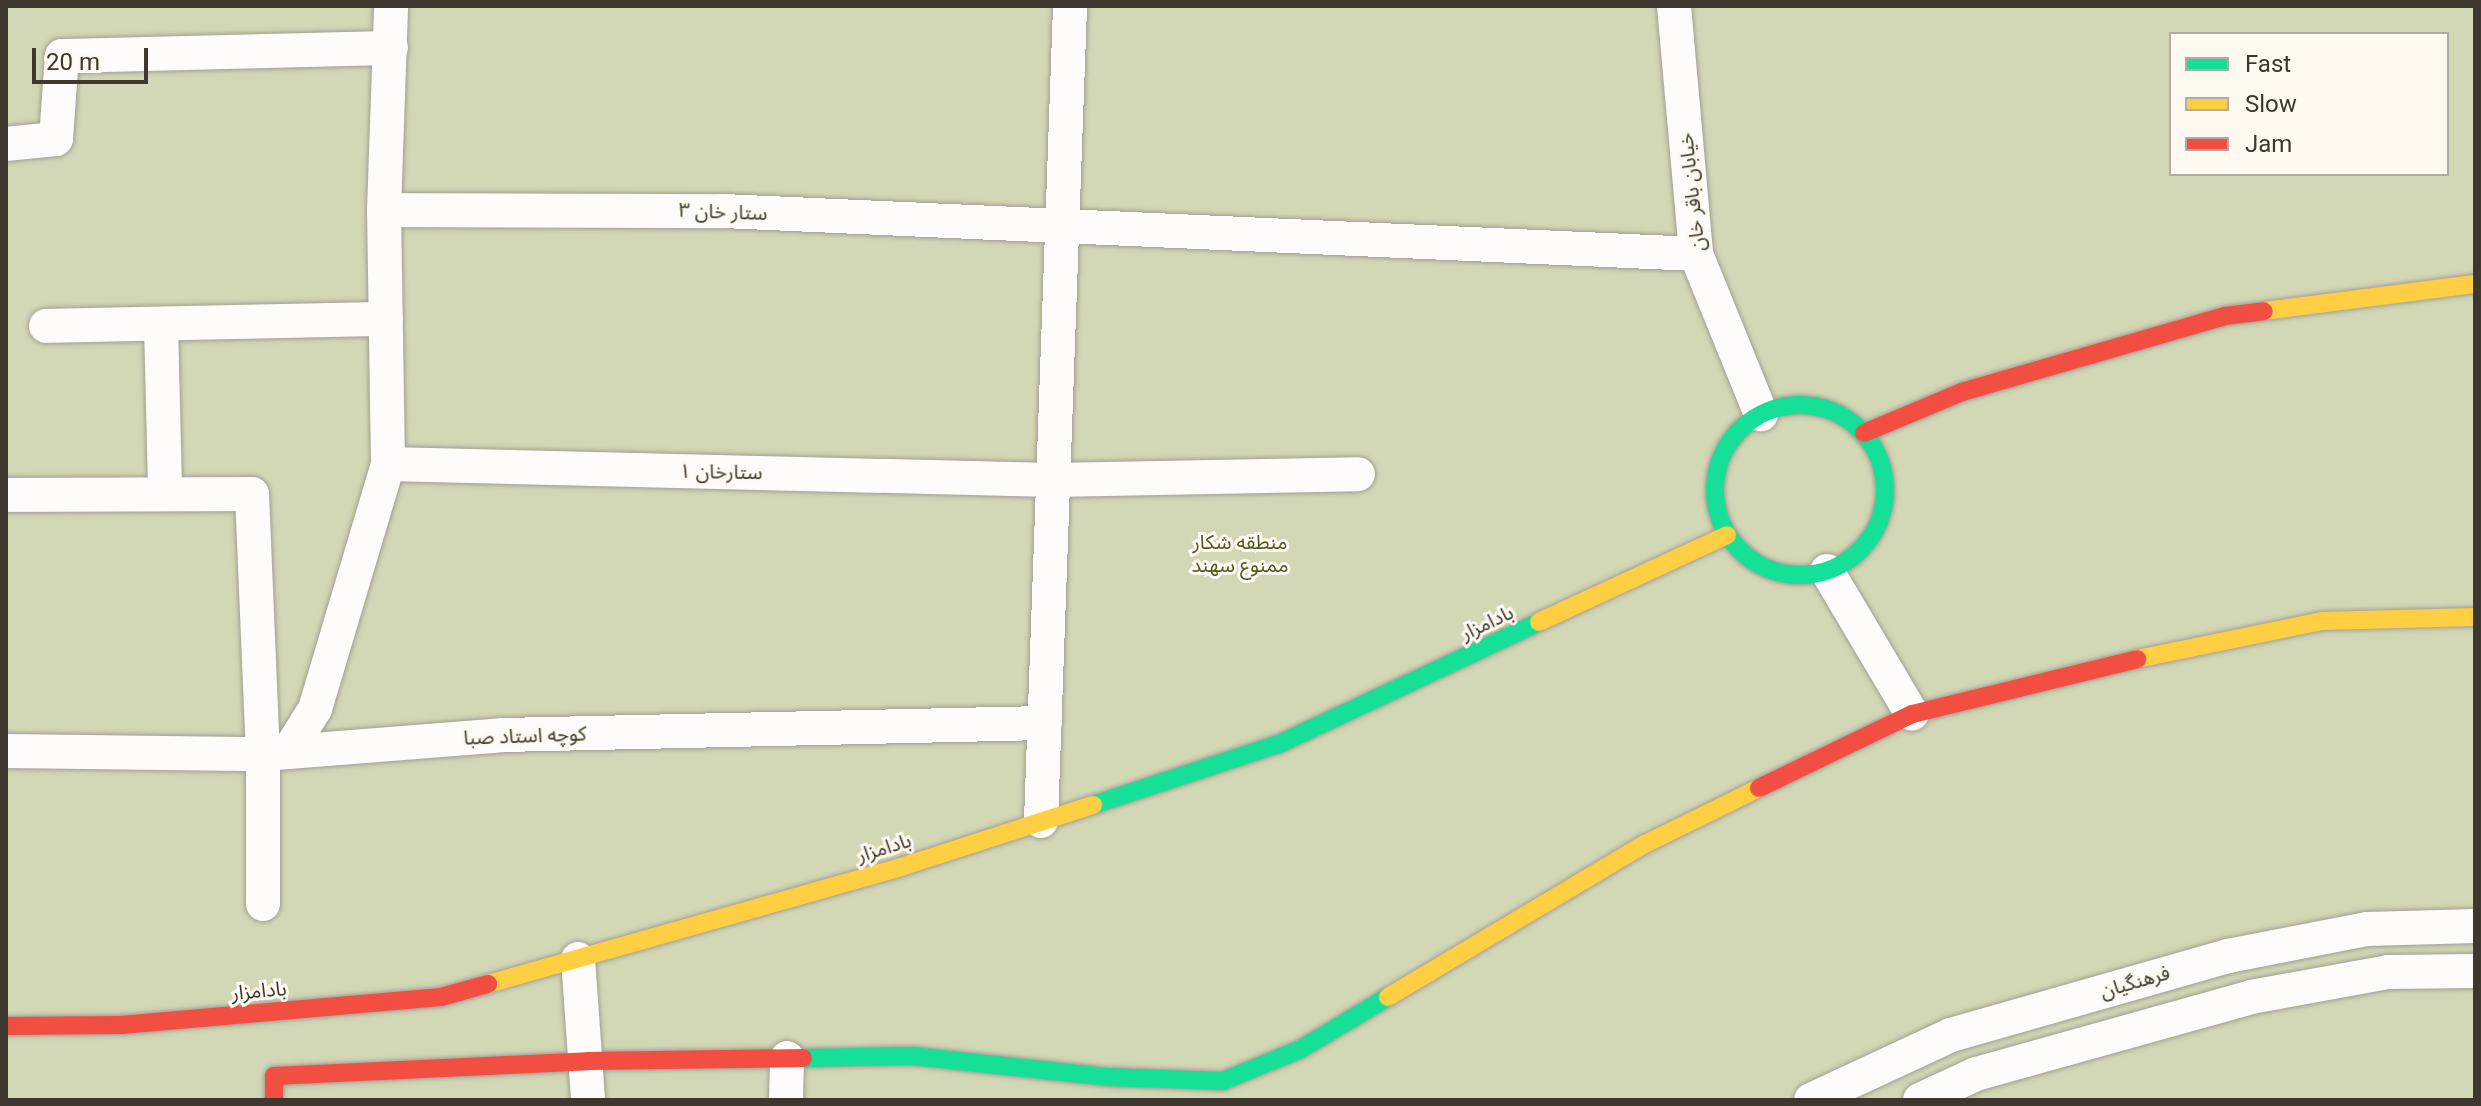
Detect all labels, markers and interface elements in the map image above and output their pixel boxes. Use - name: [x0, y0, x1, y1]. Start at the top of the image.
- scale bar: [36, 32, 152, 82]
- legend: [2169, 32, 2449, 176]
- text: 20 m: [46, 48, 100, 76]
- text: Fast: [2245, 50, 2291, 78]
- text: Slow: [2245, 90, 2297, 118]
- text: Jam: [2245, 130, 2292, 158]
- street label: خیابان باقر خان: [1674, 131, 1710, 253]
- street label: ستار خان ۳: [678, 198, 768, 226]
- street label: ستارخان ۱: [679, 459, 763, 485]
- park label: منطقه شکار ممنوع سهند: [1192, 530, 1288, 577]
- street label: بادامزار: [1457, 600, 1517, 646]
- street label: کوچه استاد صبا: [463, 722, 587, 750]
- street label: بادامزار: [854, 828, 914, 868]
- street label: فرهنگیان: [2097, 961, 2173, 1003]
- street label: بادامزار: [230, 977, 288, 1005]

